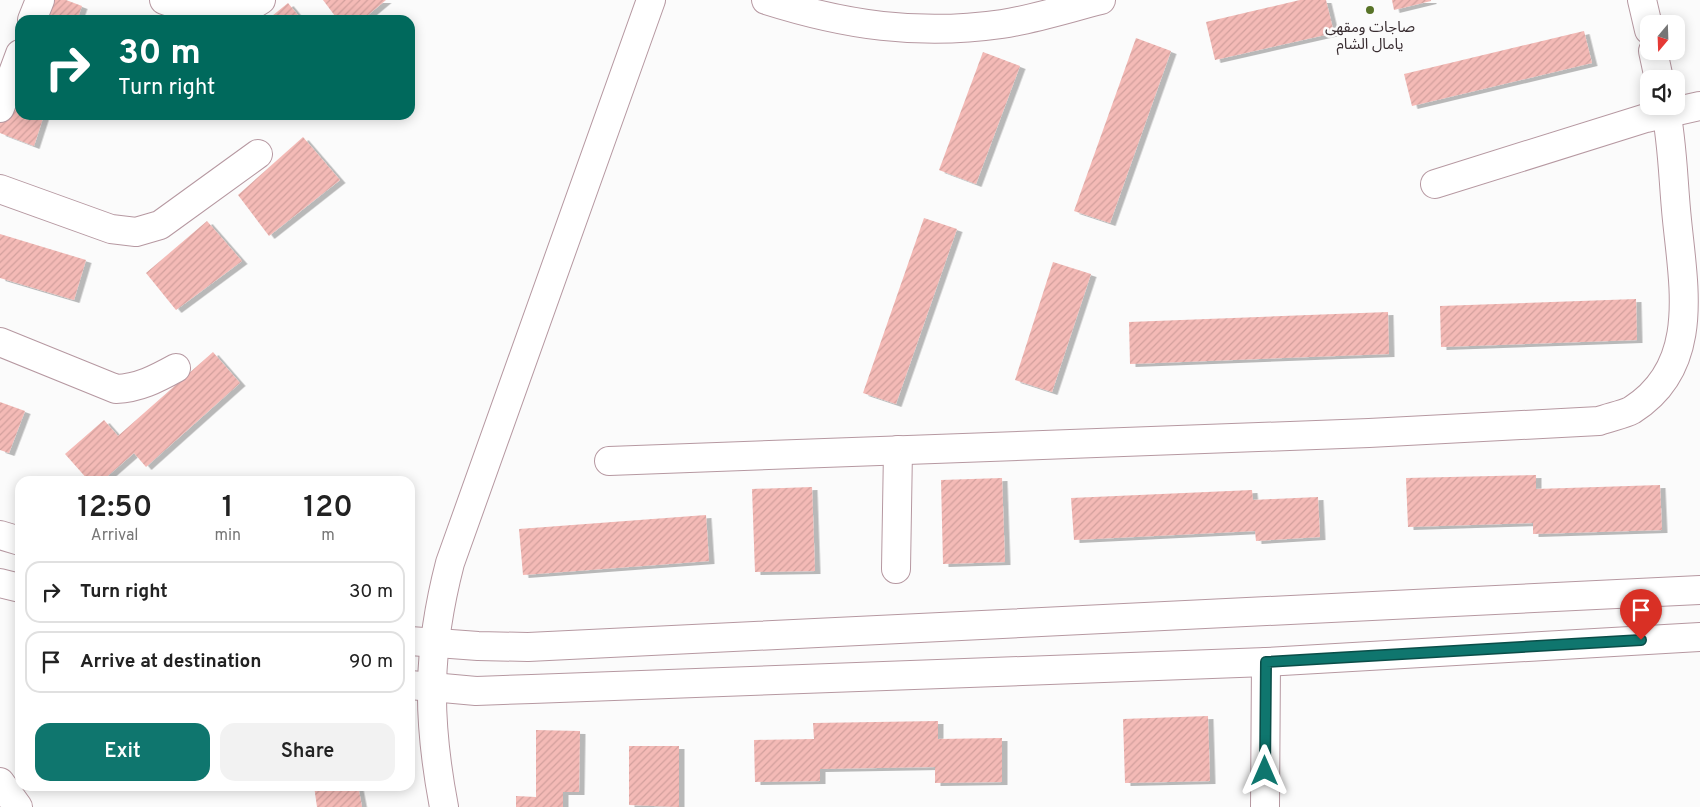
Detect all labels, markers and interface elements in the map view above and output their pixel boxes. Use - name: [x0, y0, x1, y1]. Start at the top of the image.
- marker: صاجات ومقهى يامال الشام: [1364, 4, 1376, 16]
- north arrow: [1640, 15, 1685, 60]
- map controls: [1640, 15, 1685, 115]
- place label: صاجات ومقهى يامال الشام: [1325, 19, 1415, 55]
- text: 30 m: [118, 32, 201, 76]
- icon: right: [35, 35, 100, 100]
- button: sound: [1640, 70, 1685, 115]
- text: Turn right: [118, 75, 215, 102]
- text: 12:50: [77, 490, 152, 527]
- text: 1: [222, 490, 234, 527]
- text: 120: [303, 490, 353, 527]
- text: Arrival: [91, 526, 139, 546]
- text: min: [214, 526, 241, 546]
- text: m: [321, 526, 335, 546]
- icon: right: [37, 578, 65, 606]
- text: Turn right: [80, 580, 168, 604]
- text: 30 m: [349, 580, 393, 604]
- pin: [1620, 589, 1662, 640]
- icon: arrive: [1627, 596, 1655, 624]
- icon: arrive: [37, 648, 65, 676]
- text: Arrive at destination: [80, 650, 261, 674]
- text: 90 m: [349, 650, 393, 674]
- button: Exit: [35, 723, 210, 781]
- button: Share: [220, 723, 395, 781]
- position arrow: [1238, 744, 1290, 796]

